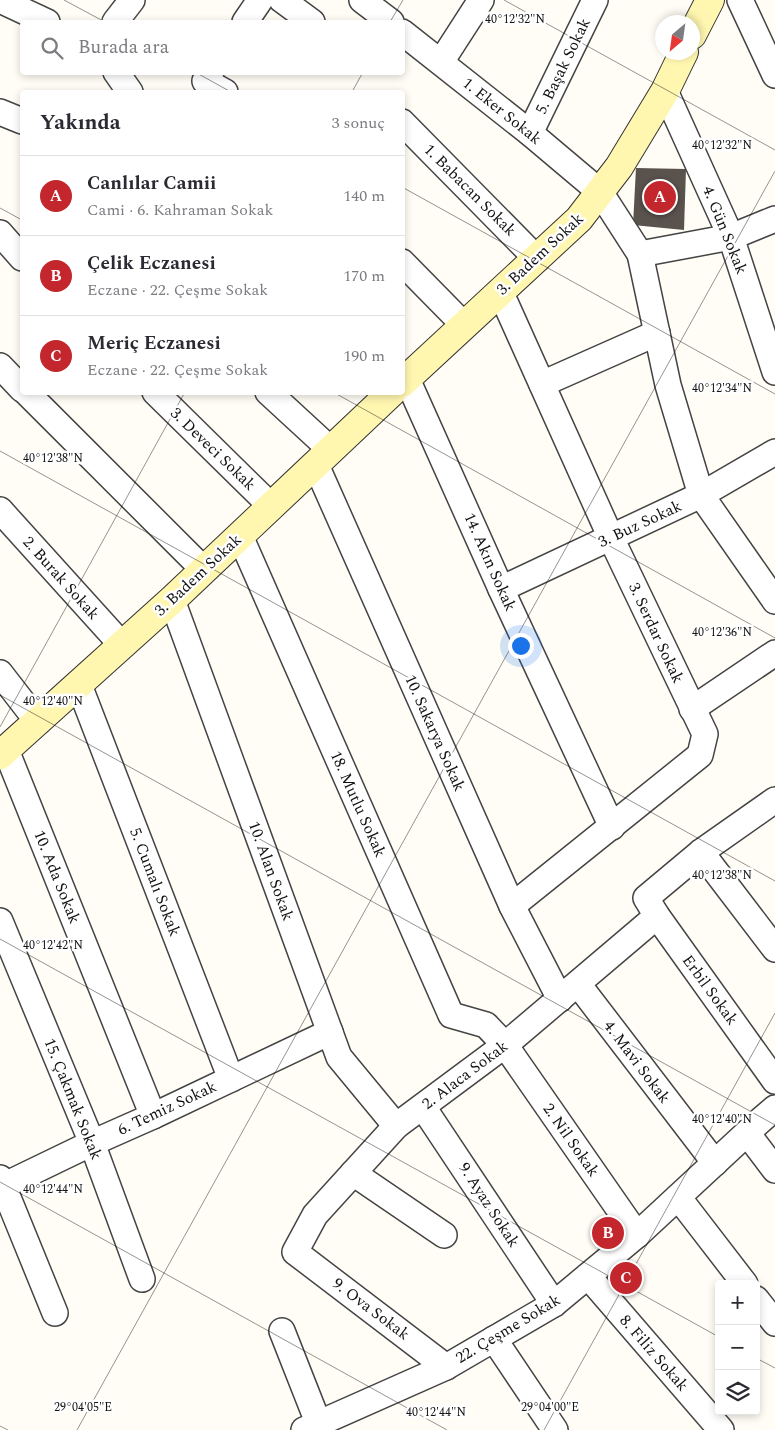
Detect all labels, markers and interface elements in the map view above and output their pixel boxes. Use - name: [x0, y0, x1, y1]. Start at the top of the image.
- text: 40°12'32"N: [485, 10, 545, 29]
- street label: 5. Başak Sokak: [529, 14, 597, 118]
- north arrow: [655, 15, 700, 60]
- search box: [20, 20, 405, 75]
- text: Burada ara: [78, 33, 169, 62]
- icon: search: [38, 34, 66, 62]
- street label: 1. Eker Sokak: [457, 71, 547, 151]
- text: Yakında: [40, 107, 121, 139]
- text: 3 sonuç: [331, 111, 385, 135]
- text: 40°12'32"N: [692, 136, 752, 155]
- street label: 1. Babacan Sokak: [418, 138, 522, 242]
- text: Canlılar Camii: [87, 169, 216, 198]
- pin: A: [644, 178, 676, 216]
- street label: 4. Gün Sokak: [696, 182, 754, 278]
- text: A: [50, 184, 62, 208]
- text: 140 m: [343, 184, 385, 208]
- text: Cami · 6. Kahraman Sokak: [87, 198, 273, 222]
- street label: 3. Badem Sokak: [491, 207, 589, 301]
- text: Çelik Eczanesi: [87, 249, 216, 278]
- text: B: [50, 264, 62, 288]
- text: 170 m: [343, 264, 385, 288]
- text: Eczane · 22. Çeşme Sokak: [87, 278, 268, 302]
- text: Meriç Eczanesi: [87, 329, 221, 358]
- text: C: [50, 344, 62, 368]
- text: 190 m: [343, 344, 385, 368]
- text: Eczane · 22. Çeşme Sokak: [87, 358, 268, 382]
- text: 40°12'34"N: [692, 379, 752, 398]
- street label: 3. Deveci Sokak: [165, 402, 261, 496]
- text: 40°12'38"N: [23, 449, 83, 468]
- street label: 3. Buz Sokak: [594, 494, 686, 554]
- street label: 14. Akın Sokak: [458, 509, 522, 615]
- street label: 3. Badem Sokak: [149, 528, 247, 622]
- street label: 2. Burak Sokak: [17, 531, 105, 625]
- street label: 3. Serdar Sokak: [622, 579, 690, 687]
- text: 40°12'36"N: [692, 623, 752, 642]
- your location: [508, 633, 534, 659]
- street label: 10. Sakarya Sokak: [398, 671, 472, 795]
- text: 40°12'40"N: [23, 692, 83, 711]
- street label: 18. Mutlu Sokak: [324, 747, 392, 861]
- street label: 10. Alan Sokak: [242, 818, 300, 924]
- street label: 5. Cumalı Sokak: [123, 824, 187, 940]
- street label: 10. Ada Sokak: [27, 826, 87, 928]
- text: 40°12'38"N: [692, 866, 752, 885]
- text: 40°12'42"N: [23, 936, 83, 955]
- street label: Erbil Sokak: [676, 950, 744, 1030]
- street label: 4. Mavi Sokak: [598, 1015, 676, 1109]
- street label: 15. Çakmak Sokak: [38, 1034, 108, 1164]
- street label: 2. Alaca Sokak: [417, 1034, 513, 1115]
- street label: 6. Temiz Sokak: [113, 1074, 221, 1141]
- street label: 2. Nil Sokak: [537, 1098, 605, 1182]
- text: 40°12'40"N: [692, 1110, 752, 1129]
- street label: 9. Ayaz Sokak: [452, 1158, 526, 1252]
- text: 40°12'44"N: [23, 1180, 83, 1199]
- pin: B: [592, 1214, 624, 1252]
- pin: C: [610, 1259, 642, 1297]
- street label: 9. Ova Sokak: [327, 1272, 415, 1346]
- map controls: [715, 1280, 760, 1415]
- button: +: [715, 1280, 760, 1325]
- street label: 22. Çeşme Sokak: [451, 1288, 565, 1370]
- street label: 8. Filiz Sokak: [614, 1309, 694, 1397]
- button: −: [715, 1325, 760, 1370]
- button: layers: [715, 1370, 760, 1415]
- text: 29°04'05"E: [54, 1398, 112, 1417]
- text: 29°04'00"E: [521, 1398, 579, 1417]
- text: 40°12'44"N: [406, 1403, 466, 1422]

